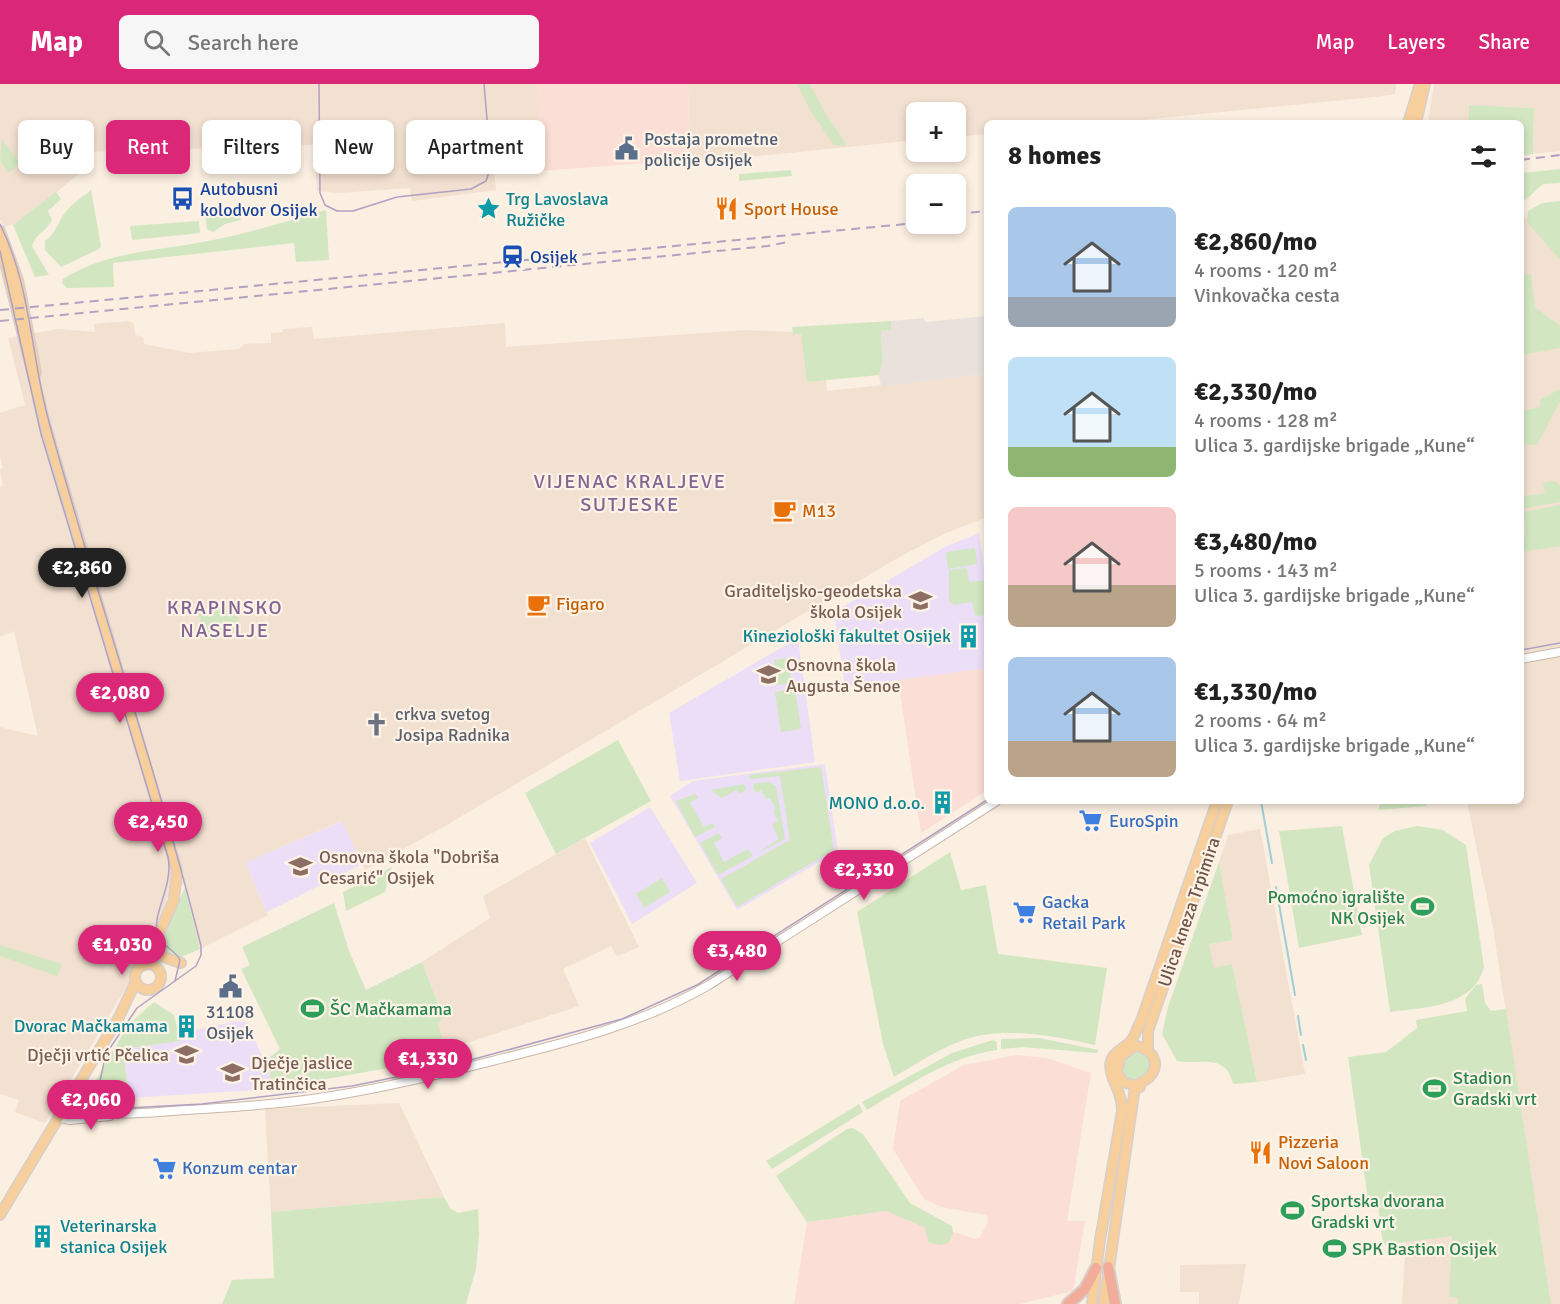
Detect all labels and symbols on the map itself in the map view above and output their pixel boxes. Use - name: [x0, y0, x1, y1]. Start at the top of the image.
- place label: Postaja prometne policije Osijek: [644, 128, 778, 171]
- public building icon: Postaja prometne policije Osijek: [613, 136, 639, 162]
- place label: Autobusni kolodvor Osijek: [200, 178, 318, 221]
- bus stop icon: Autobusni kolodvor Osijek: [169, 186, 195, 212]
- place label: Trg Lavoslava Ružičke: [506, 188, 609, 231]
- place icon: Trg Lavoslava Ružičke: [475, 196, 501, 222]
- restaurant icon: Sport House: [713, 196, 739, 222]
- place label: Sport House: [744, 198, 838, 220]
- station icon: Osijek: [499, 244, 525, 270]
- place label: Osijek: [530, 246, 578, 268]
- district label: VIJENAC KRALJEVE SUTJESKE: [533, 469, 727, 517]
- cafe icon: M13: [771, 498, 797, 524]
- place label: M13: [802, 500, 836, 522]
- pin: €2,860: [33, 548, 131, 599]
- place label: Graditeljsko-geodetska škola Osijek: [724, 580, 902, 623]
- school or university icon: Graditeljsko-geodetska škola Osijek: [907, 588, 933, 614]
- cafe icon: Figaro: [525, 591, 551, 617]
- place label: Figaro: [556, 593, 605, 615]
- district label: KRAPINSKO NASELJE: [167, 595, 283, 643]
- building icon: Kineziološki fakultet Osijek: [956, 623, 982, 649]
- place label: Kineziološki fakultet Osijek: [742, 625, 951, 647]
- place label: Osnovna škola Augusta Šenoe: [786, 654, 900, 697]
- school or university icon: Osnovna škola Augusta Šenoe: [755, 662, 781, 688]
- pin: €2,080: [71, 673, 169, 724]
- place label: crkva svetog Josipa Radnika: [395, 703, 510, 746]
- church icon: crkva svetog Josipa Radnika: [364, 711, 390, 737]
- building icon: MONO d.o.o.: [930, 790, 956, 816]
- place label: MONO d.o.o.: [828, 792, 925, 814]
- pin: €2,450: [109, 802, 207, 853]
- supermarket icon: EuroSpin: [1078, 808, 1104, 834]
- place label: EuroSpin: [1109, 810, 1179, 832]
- street label: Ulica kneza Trpimira: [1153, 834, 1225, 990]
- place label: Osnovna škola "Dobriša Cesarić" Osijek: [319, 846, 499, 889]
- pin: €2,330: [815, 850, 913, 901]
- school or university icon: Osnovna škola "Dobriša Cesarić" Osijek: [288, 854, 314, 880]
- place label: Pomoćno igralište NK Osijek: [1267, 886, 1405, 929]
- place label: Gacka Retail Park: [1042, 891, 1126, 934]
- sports icon: Pomoćno igralište NK Osijek: [1410, 894, 1436, 920]
- supermarket icon: Gacka Retail Park: [1011, 899, 1037, 925]
- pin: €1,030: [73, 925, 171, 976]
- pin: €3,480: [688, 931, 786, 982]
- public building icon: 31108 Osijek: [217, 973, 243, 999]
- sports icon: ŠC Mačkamama: [299, 996, 325, 1022]
- place label: ŠC Mačkamama: [330, 998, 452, 1020]
- place label: 31108 Osijek: [206, 1001, 254, 1044]
- building icon: Dvorac Mačkamama: [173, 1013, 199, 1039]
- place label: Dvorac Mačkamama: [14, 1015, 168, 1037]
- pin: €1,330: [379, 1039, 477, 1090]
- school or university icon: Dječji vrtić Pčelica: [174, 1042, 200, 1068]
- place label: Dječji vrtić Pčelica: [27, 1044, 169, 1066]
- place label: Dječje jaslice Tratinčica: [251, 1052, 353, 1095]
- school or university icon: Dječje jaslice Tratinčica: [220, 1060, 246, 1086]
- place label: Stadion Gradski vrt: [1453, 1067, 1537, 1110]
- sports icon: Stadion Gradski vrt: [1422, 1075, 1448, 1101]
- pin: €2,060: [42, 1080, 140, 1131]
- place label: Pizzeria Novi Saloon: [1278, 1131, 1369, 1174]
- restaurant icon: Pizzeria Novi Saloon: [1247, 1139, 1273, 1165]
- supermarket icon: Konzum centar: [151, 1155, 177, 1181]
- place label: Konzum centar: [182, 1157, 297, 1179]
- place label: Sportska dvorana Gradski vrt: [1311, 1190, 1445, 1233]
- sports icon: Sportska dvorana Gradski vrt: [1280, 1198, 1306, 1224]
- place label: Veterinarska stanica Osijek: [60, 1215, 167, 1258]
- building icon: Veterinarska stanica Osijek: [29, 1223, 55, 1249]
- sports icon: SPK Bastion Osijek: [1321, 1236, 1347, 1262]
- place label: SPK Bastion Osijek: [1352, 1238, 1497, 1260]

